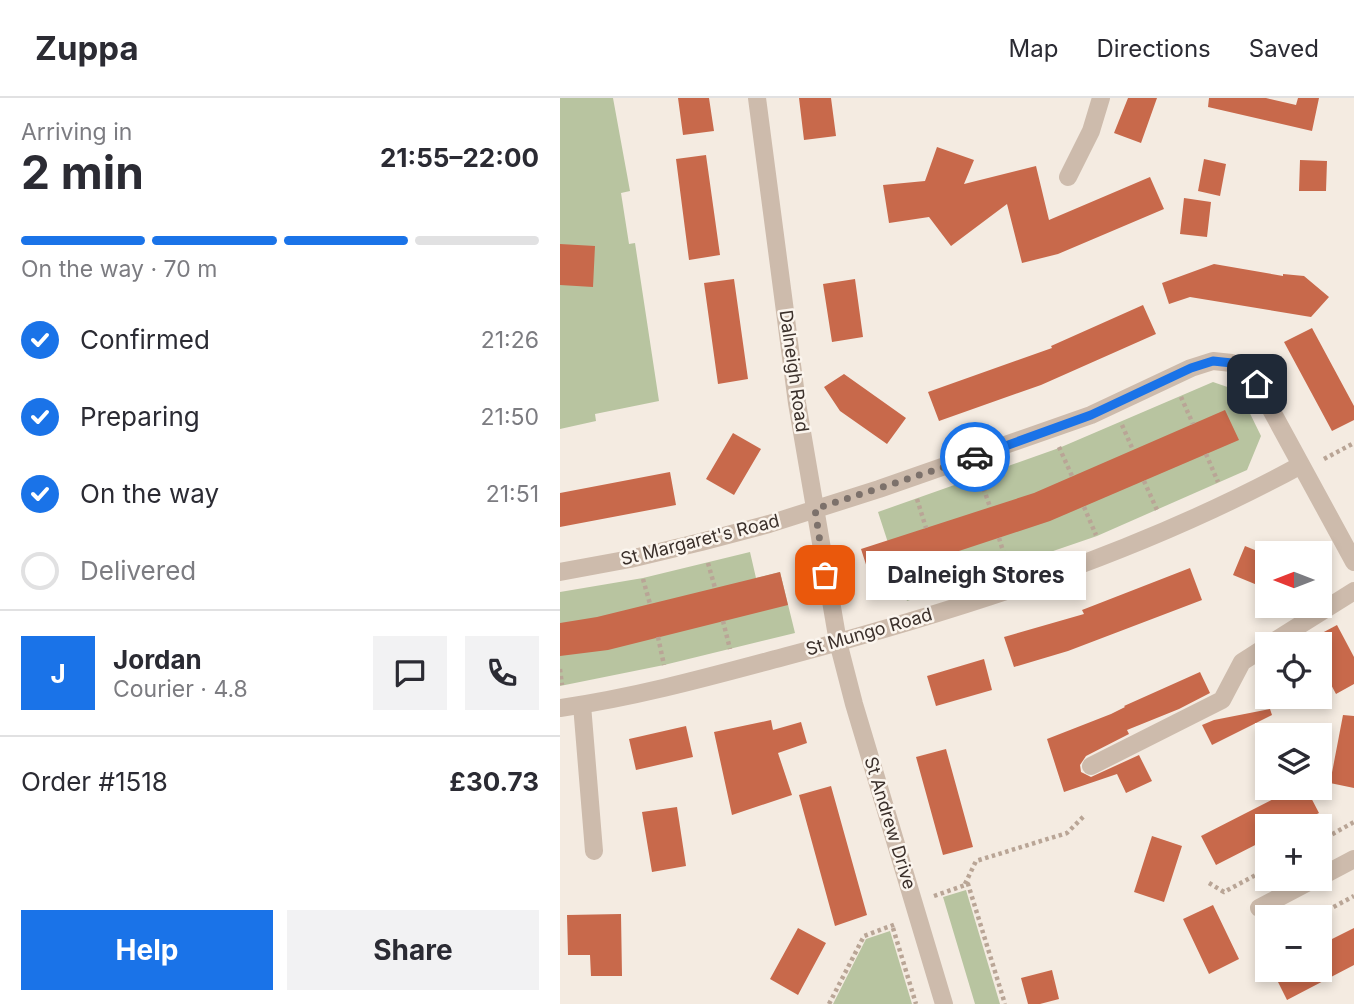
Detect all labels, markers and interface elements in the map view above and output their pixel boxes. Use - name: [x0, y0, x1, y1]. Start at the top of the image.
- text: Zuppa: [35, 28, 139, 68]
- text: Map: [1009, 34, 1058, 63]
- text: Directions: [1096, 34, 1211, 63]
- text: Saved: [1249, 34, 1319, 63]
- text: Arriving in: [21, 118, 132, 146]
- text: 21:55–22:00: [380, 142, 539, 173]
- text: 2 min: [21, 144, 144, 200]
- text: On the way · 70 m: [21, 255, 217, 283]
- street label: Dalneigh Road: [776, 309, 813, 433]
- icon: check: [21, 321, 59, 359]
- text: Confirmed: [80, 324, 210, 355]
- text: 21:26: [481, 326, 539, 354]
- pin: [1227, 354, 1287, 414]
- icon: home: [1238, 365, 1276, 403]
- icon: check: [21, 398, 59, 436]
- text: Preparing: [80, 401, 200, 432]
- text: 21:50: [481, 403, 539, 431]
- courier: [940, 422, 1010, 492]
- icon: car: [956, 438, 994, 476]
- icon: check: [21, 475, 59, 513]
- text: On the way: [80, 478, 219, 509]
- text: 21:51: [486, 480, 539, 508]
- street label: St Margaret's Road: [618, 510, 781, 569]
- north arrow: [1255, 541, 1332, 618]
- map controls: [1255, 541, 1332, 982]
- pin: [795, 545, 855, 605]
- callout: Dalneigh Stores: [867, 550, 1088, 600]
- text: Delivered: [80, 555, 196, 586]
- icon: bag: [806, 556, 844, 594]
- text: Dalneigh Stores: [887, 561, 1065, 589]
- street label: St Mungo Road: [803, 603, 934, 660]
- button: locate: [1255, 632, 1332, 709]
- button: chat: [373, 636, 447, 710]
- button: phone: [465, 636, 539, 710]
- text: Jordan: [113, 644, 202, 675]
- text: J: [50, 658, 66, 689]
- text: Courier · 4.8: [113, 675, 248, 703]
- button: layers: [1255, 723, 1332, 800]
- street label: St Andrew Drive: [860, 754, 921, 892]
- text: Order #1518: [21, 766, 168, 797]
- text: £30.73: [449, 766, 539, 797]
- button: +: [1255, 814, 1332, 891]
- button: −: [1255, 905, 1332, 982]
- button: Help: [21, 910, 273, 990]
- button: Share: [287, 910, 539, 990]

